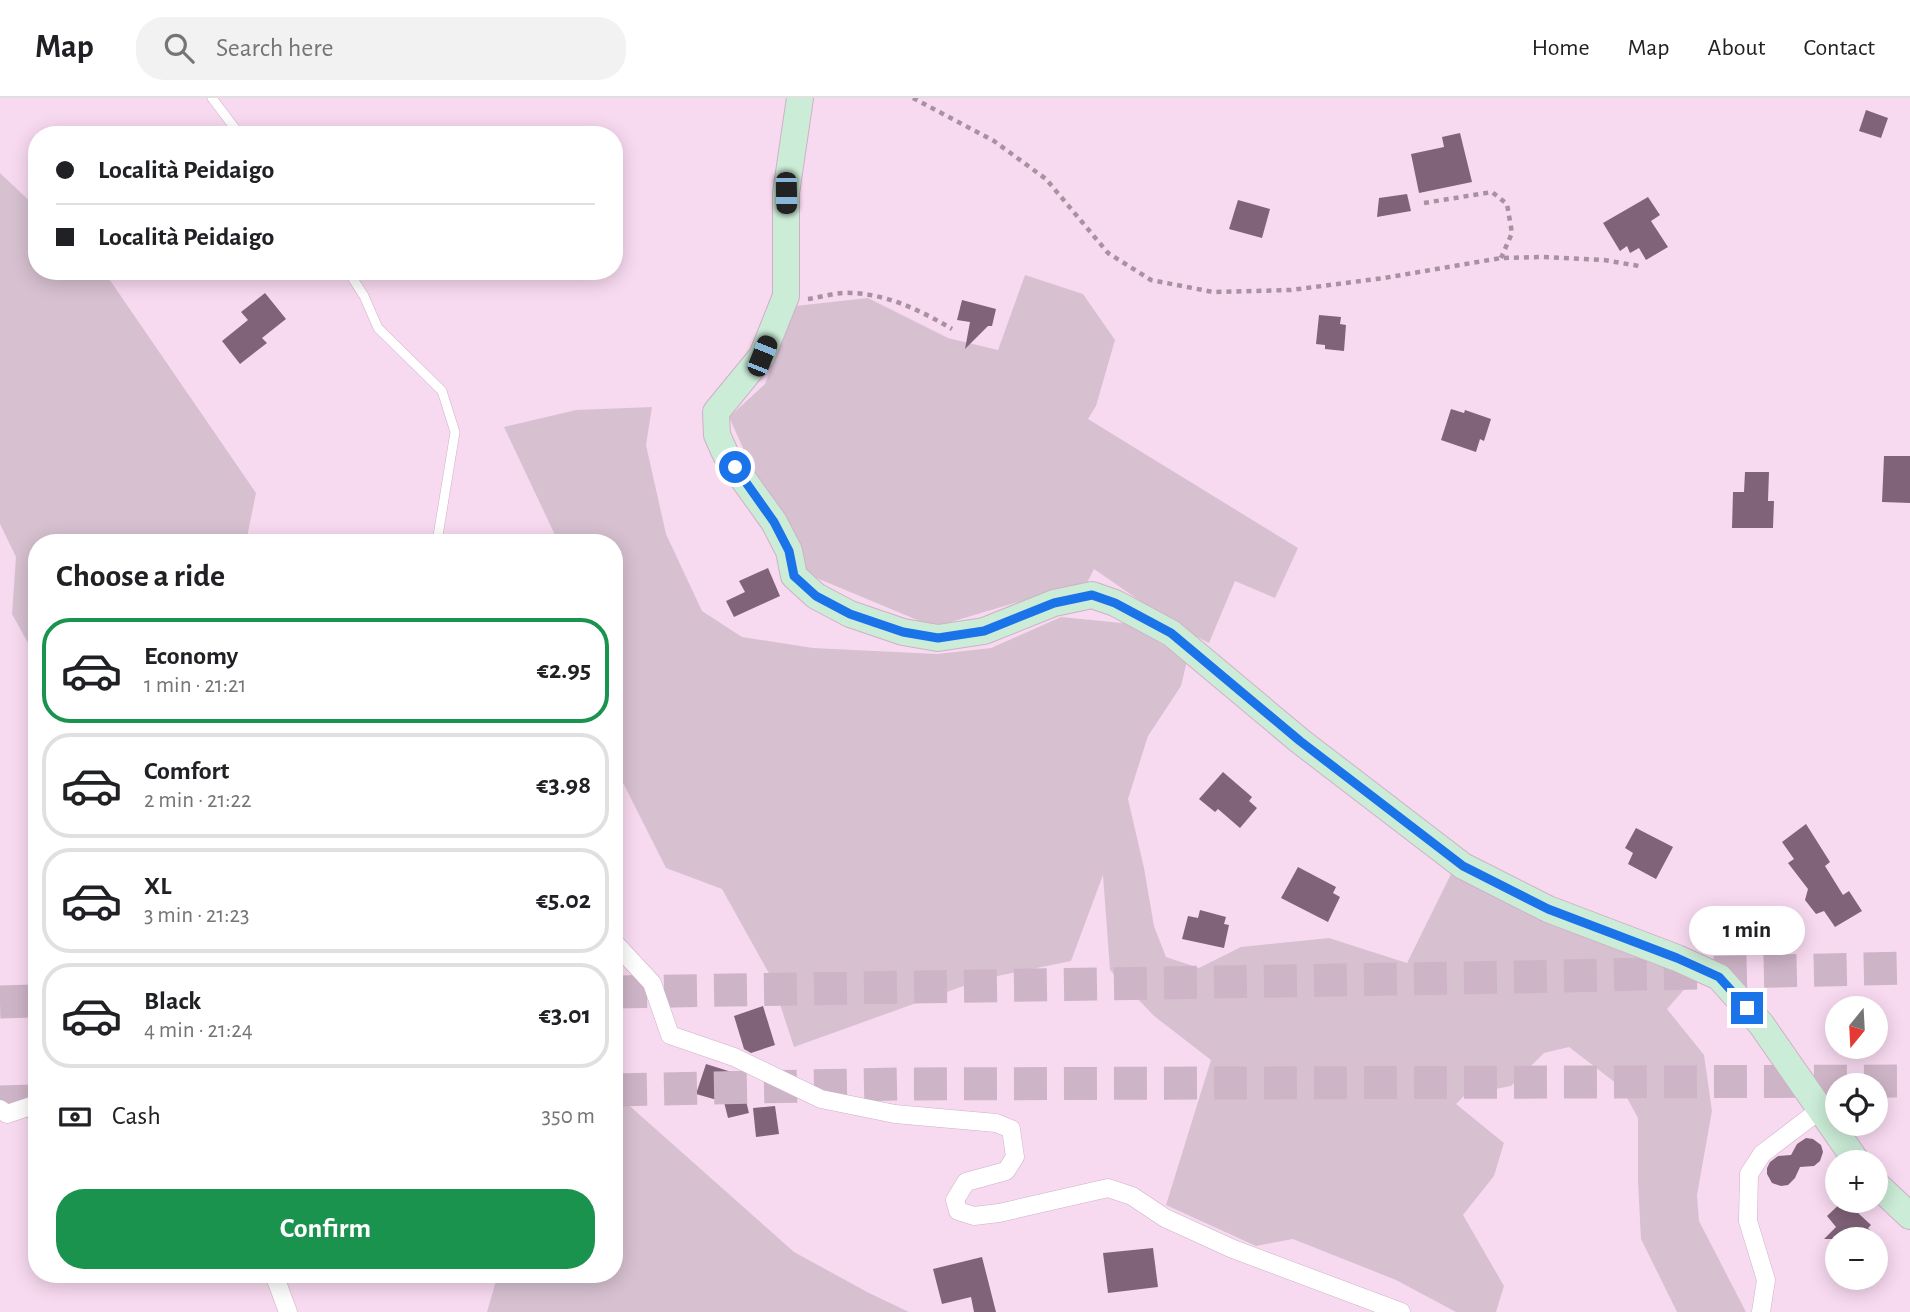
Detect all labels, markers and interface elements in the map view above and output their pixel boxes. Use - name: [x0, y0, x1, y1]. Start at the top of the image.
- search box: [136, 17, 626, 80]
- icon: search: [160, 29, 198, 67]
- text: Map: [35, 31, 94, 64]
- text: Search here: [216, 35, 334, 61]
- text: Home: [1532, 36, 1590, 60]
- text: Map: [1628, 36, 1670, 60]
- text: About: [1708, 36, 1765, 60]
- text: Contact: [1803, 36, 1875, 60]
- text: Località Peidaigo: [98, 157, 274, 183]
- car: [776, 172, 797, 214]
- text: Località Peidaigo: [98, 224, 274, 250]
- car: [745, 333, 780, 379]
- route start: [719, 451, 751, 483]
- text: Choose a ride: [56, 560, 225, 592]
- icon: car: [60, 639, 123, 702]
- text: Economy: [144, 643, 238, 669]
- text: €2.95: [537, 657, 591, 683]
- text: 1 min · 21:21: [144, 674, 246, 697]
- icon: car: [60, 754, 123, 817]
- text: Comfort: [144, 758, 229, 784]
- text: €3.98: [536, 772, 591, 798]
- text: 2 min · 21:22: [144, 789, 252, 812]
- icon: car: [60, 869, 123, 932]
- text: XL: [144, 873, 171, 899]
- text: €5.02: [536, 887, 591, 913]
- text: 3 min · 21:23: [144, 904, 250, 927]
- callout: 1 min: [1689, 906, 1805, 956]
- text: 1 min: [1723, 919, 1771, 942]
- icon: car: [60, 984, 123, 1047]
- text: Black: [144, 988, 201, 1014]
- route end: [1731, 992, 1763, 1024]
- north arrow: [1825, 996, 1888, 1059]
- map controls: [1825, 996, 1888, 1290]
- text: €3.01: [539, 1002, 591, 1028]
- text: 4 min · 21:24: [144, 1019, 253, 1042]
- button: locate: [1825, 1073, 1888, 1136]
- icon: cash: [56, 1098, 94, 1136]
- text: Cash: [112, 1103, 161, 1129]
- text: 350 m: [542, 1105, 595, 1128]
- button: +: [1825, 1150, 1888, 1213]
- button: Confirm: [56, 1189, 595, 1269]
- button: −: [1825, 1227, 1888, 1290]

